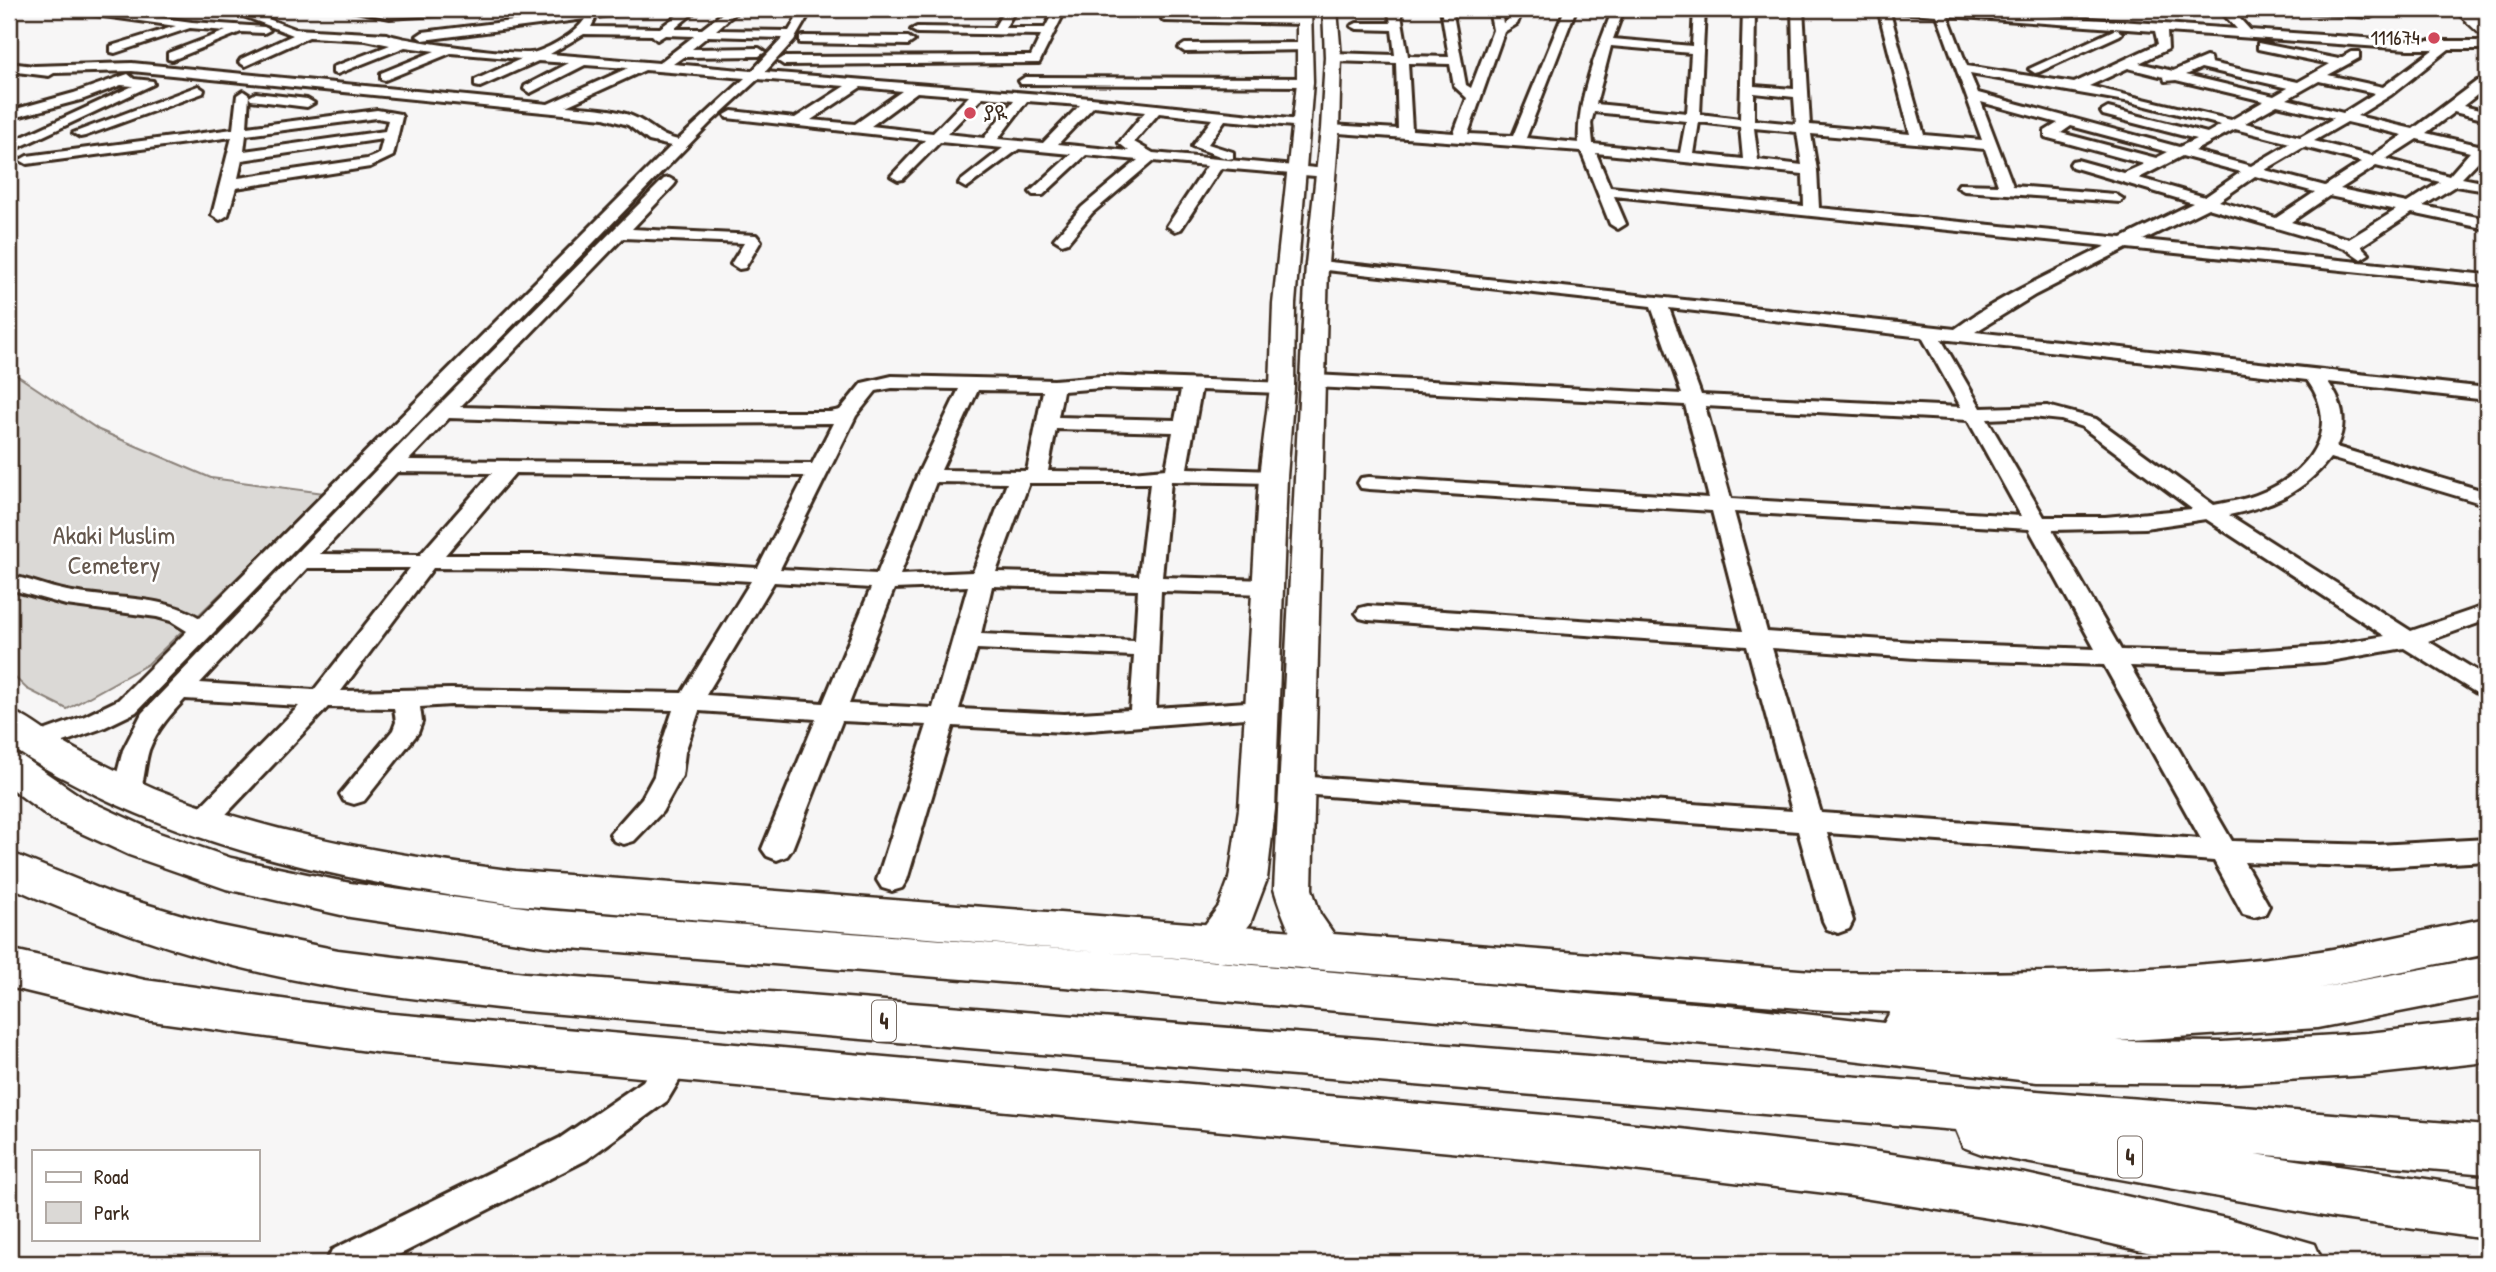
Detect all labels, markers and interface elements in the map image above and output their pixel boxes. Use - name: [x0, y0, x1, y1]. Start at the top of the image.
- place label: 111674: [2370, 23, 2420, 52]
- marker: 111674: [2426, 30, 2442, 46]
- place label: ያዪ: [984, 98, 1008, 127]
- marker: ያዪ: [962, 105, 978, 121]
- park label: Akaki Muslim Cemetery: [53, 517, 175, 582]
- road number: 4: [872, 1001, 896, 1042]
- road number: 4: [2118, 1136, 2142, 1177]
- legend: [32, 1150, 259, 1240]
- text: Road: [94, 1162, 128, 1191]
- text: Park: [94, 1198, 129, 1227]

